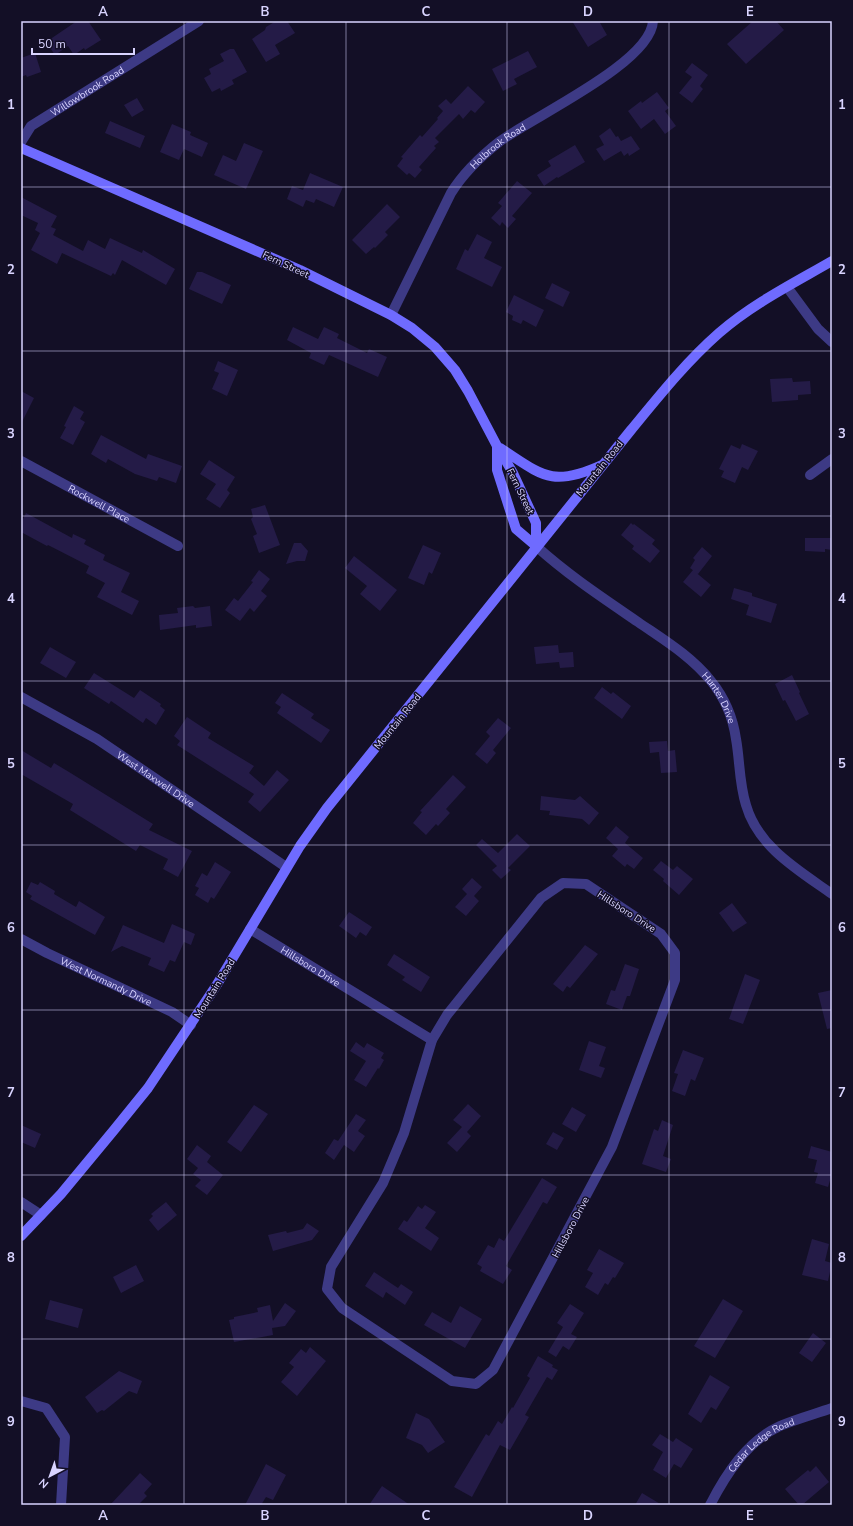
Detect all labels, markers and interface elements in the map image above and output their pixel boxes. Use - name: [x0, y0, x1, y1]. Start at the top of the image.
- text: A: [98, 3, 108, 21]
- text: B: [261, 3, 270, 21]
- text: C: [422, 3, 431, 21]
- text: D: [583, 3, 593, 21]
- text: E: [746, 3, 754, 21]
- scale bar: [32, 30, 134, 56]
- text: 50 m: [38, 36, 66, 52]
- street label: Willowbrook Road: [48, 63, 127, 120]
- text: 1: [7, 96, 15, 114]
- text: 1: [838, 96, 846, 114]
- street label: Holbrook Road: [467, 120, 529, 172]
- street label: Fern Street: [260, 248, 312, 282]
- text: 2: [7, 261, 15, 279]
- text: 2: [838, 261, 846, 279]
- text: 3: [7, 425, 15, 443]
- text: 3: [838, 425, 846, 443]
- street label: Mountain Road: [573, 438, 627, 499]
- street label: Fern Street: [503, 466, 538, 517]
- street label: Rockwell Place: [65, 482, 132, 527]
- text: 4: [7, 590, 15, 608]
- text: 4: [838, 590, 846, 608]
- street label: Hunter Drive: [698, 669, 738, 725]
- street label: Mountain Road: [371, 691, 425, 752]
- street label: West Maxwell Drive: [114, 748, 197, 811]
- text: 5: [7, 755, 15, 773]
- text: 5: [838, 755, 846, 773]
- street label: Hillsboro Drive: [594, 888, 659, 936]
- text: 6: [7, 919, 15, 937]
- text: 6: [838, 919, 846, 937]
- street label: Hillsboro Drive: [278, 943, 343, 990]
- street label: West Normandy Drive: [58, 954, 154, 1010]
- street label: Mountain Road: [191, 956, 239, 1021]
- text: 7: [7, 1084, 15, 1102]
- text: 7: [838, 1084, 846, 1102]
- street label: Hillsboro Drive: [549, 1194, 593, 1261]
- text: 8: [7, 1249, 15, 1267]
- text: 8: [838, 1249, 846, 1267]
- text: 9: [7, 1413, 15, 1431]
- text: 9: [838, 1413, 846, 1431]
- street label: Cedar Ledge Road: [725, 1415, 797, 1475]
- north arrow: [30, 1456, 70, 1496]
- text: N: [36, 1475, 52, 1492]
- text: A: [98, 1507, 108, 1525]
- text: B: [261, 1507, 270, 1525]
- text: C: [422, 1507, 431, 1525]
- text: D: [583, 1507, 593, 1525]
- text: E: [746, 1507, 754, 1525]

